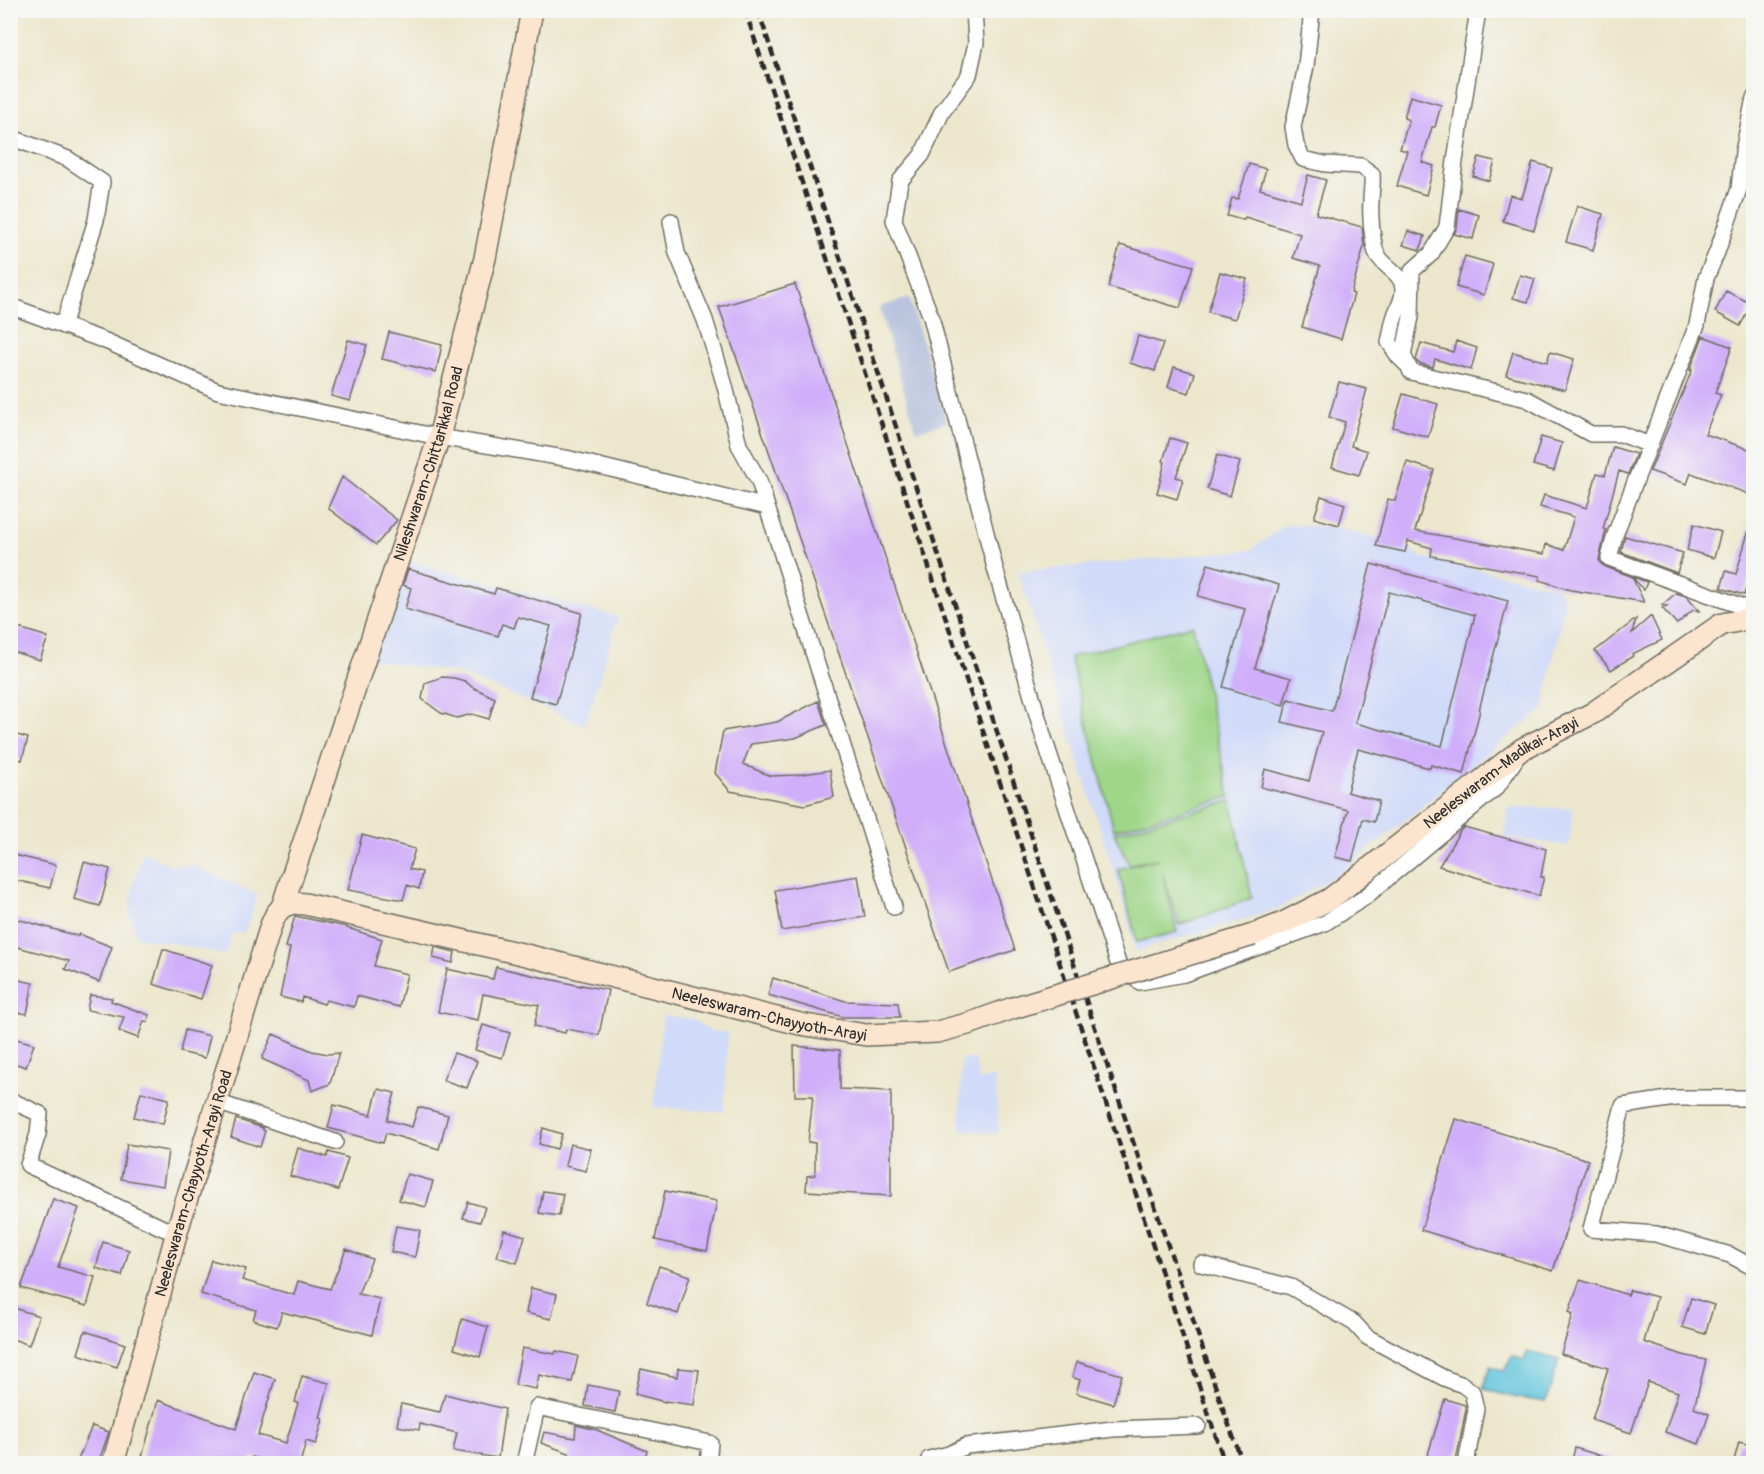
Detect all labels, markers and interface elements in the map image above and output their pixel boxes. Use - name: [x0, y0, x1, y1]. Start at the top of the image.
- street label: Nileshwaram-Chittarikkal Road: [389, 364, 468, 564]
- street label: Neeleswaram-Madikai-Arayi: [1419, 713, 1582, 833]
- street label: Neeleswaram-Chayyoth-Arayi: [670, 983, 868, 1046]
- street label: Neeleswaram-Chayyoth-Arayi Road: [151, 1068, 237, 1299]

